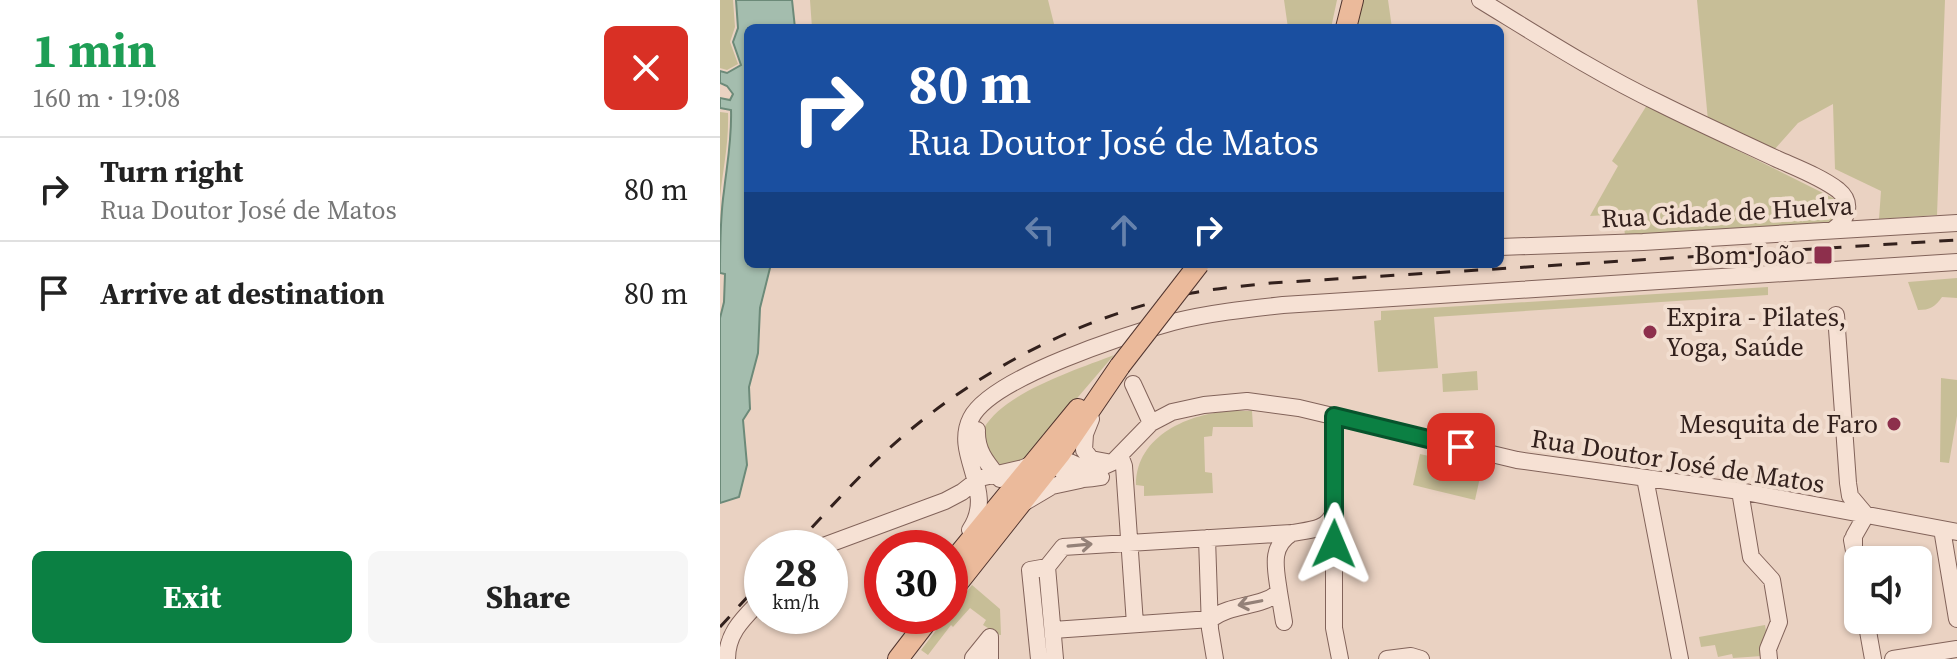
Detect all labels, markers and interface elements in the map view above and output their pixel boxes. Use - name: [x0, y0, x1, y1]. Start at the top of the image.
- text: 1 min: [32, 17, 157, 83]
- button: close: [604, 26, 688, 110]
- text: 80 m: [908, 45, 1031, 122]
- icon: right: [776, 56, 880, 160]
- text: 160 m · 19:08: [32, 80, 180, 116]
- text: Rua Doutor José de Matos: [908, 118, 1319, 167]
- text: Turn right: [100, 151, 243, 192]
- icon: right: [32, 167, 76, 211]
- text: 80 m: [624, 169, 688, 210]
- street label: Rua Cidade de Huelva: [1600, 187, 1855, 237]
- text: Rua Doutor José de Matos: [100, 192, 397, 228]
- icon: left: [1018, 208, 1062, 252]
- icon: ahead: [1102, 208, 1146, 252]
- icon: right: [1186, 208, 1230, 252]
- place label: Bom João: [1694, 237, 1805, 273]
- marker: Bom João: [1812, 244, 1834, 266]
- icon: arrive: [32, 271, 76, 315]
- text: Arrive at destination: [100, 273, 385, 314]
- text: 80 m: [624, 273, 688, 314]
- place label: Expira - Pilates, Yoga, Saúde: [1666, 299, 1846, 365]
- marker: Expira - Pilates, Yoga, Saúde: [1641, 323, 1659, 341]
- place label: Mesquita de Faro: [1679, 406, 1878, 442]
- pin: [1427, 413, 1495, 481]
- marker: Mesquita de Faro: [1885, 415, 1903, 433]
- street label: Rua Doutor José de Matos: [1529, 420, 1827, 502]
- icon: arrive: [1439, 425, 1483, 469]
- position arrow: [1292, 502, 1376, 586]
- speed limit sign: 30: [864, 530, 968, 634]
- one-way arrow: [1066, 537, 1093, 552]
- text: 28: [774, 545, 818, 599]
- map controls: [1844, 546, 1932, 634]
- button: sound: [1844, 546, 1932, 634]
- button: Exit: [32, 551, 352, 643]
- button: Share: [368, 551, 688, 643]
- text: km/h: [772, 588, 820, 616]
- one-way arrow: [1237, 597, 1263, 612]

